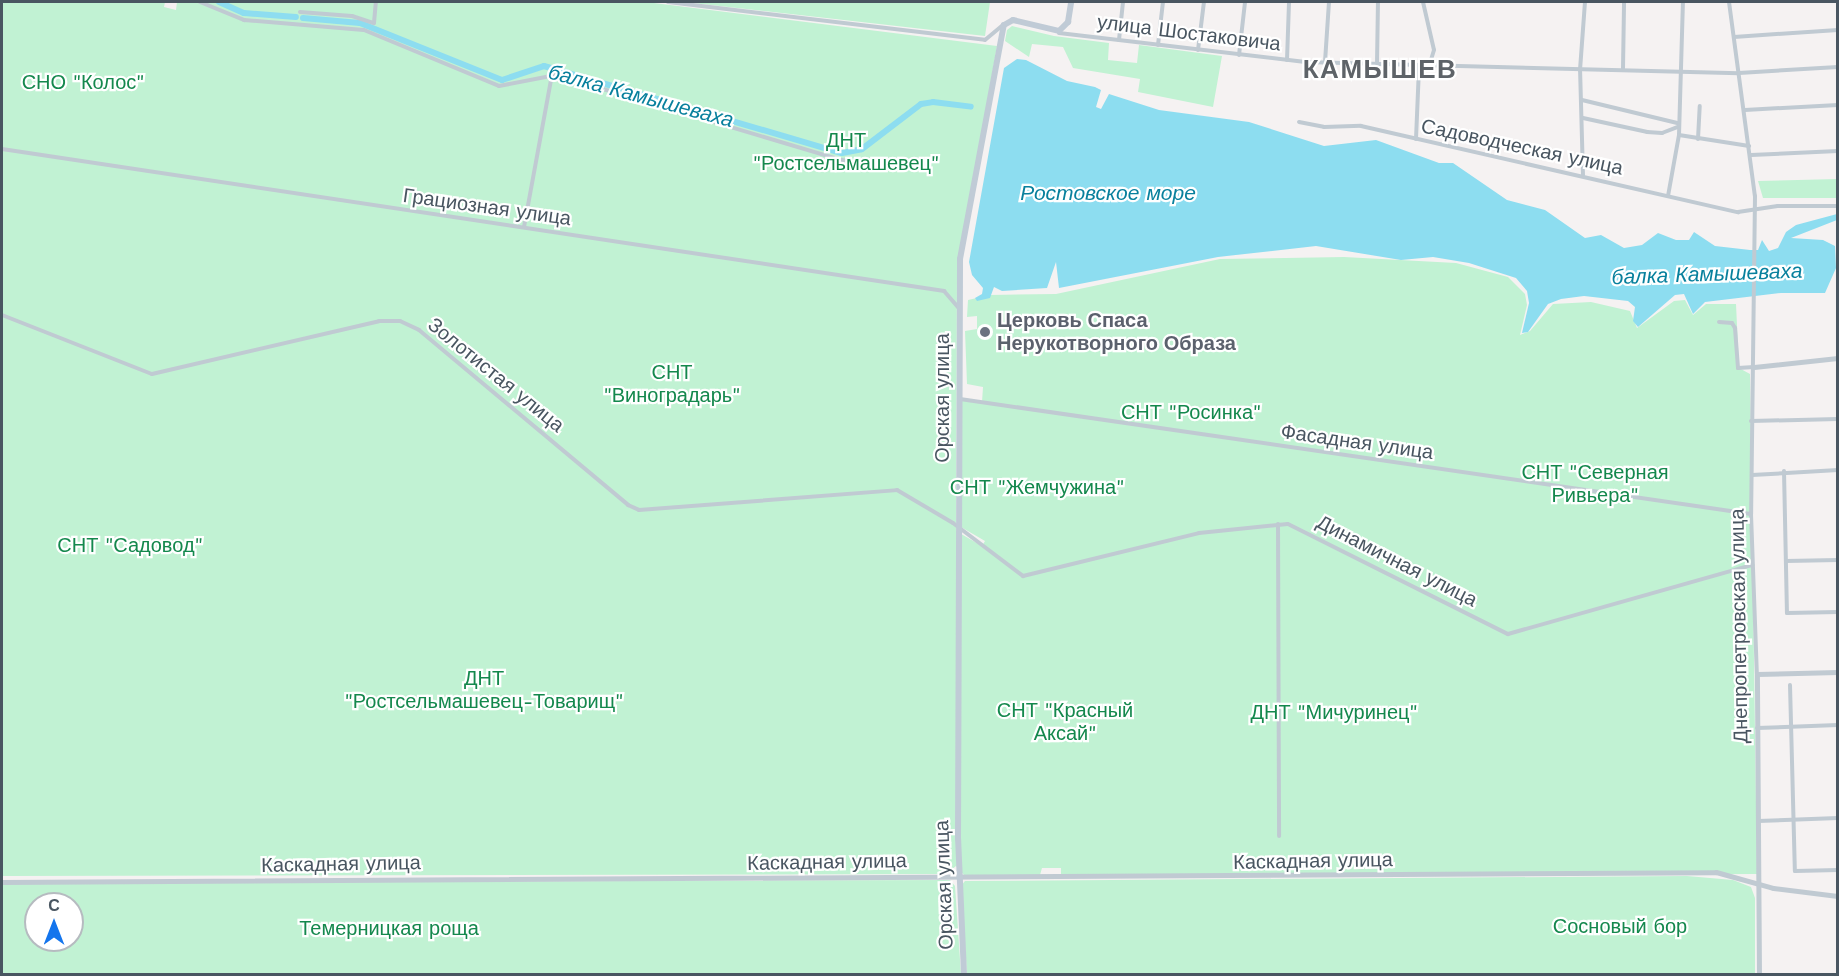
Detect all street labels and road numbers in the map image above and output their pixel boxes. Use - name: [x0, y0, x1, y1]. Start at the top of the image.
- street label: улица Шостаковича: [1096, 10, 1282, 56]
- street label: Садоводческая улица: [1419, 114, 1625, 180]
- street label: Грациозная улица: [401, 183, 573, 231]
- street label: Золотистая улица: [423, 313, 569, 437]
- street label: Орская улица: [930, 333, 954, 463]
- street label: Фасадная улица: [1279, 419, 1435, 465]
- street label: Днепропетровская улица: [1725, 508, 1753, 744]
- street label: Динамичная улица: [1313, 510, 1481, 612]
- street label: Орская улица: [930, 820, 958, 950]
- street label: Каскадная улица: [1233, 848, 1393, 874]
- street label: Каскадная улица: [747, 849, 907, 875]
- street label: Каскадная улица: [261, 851, 421, 877]

